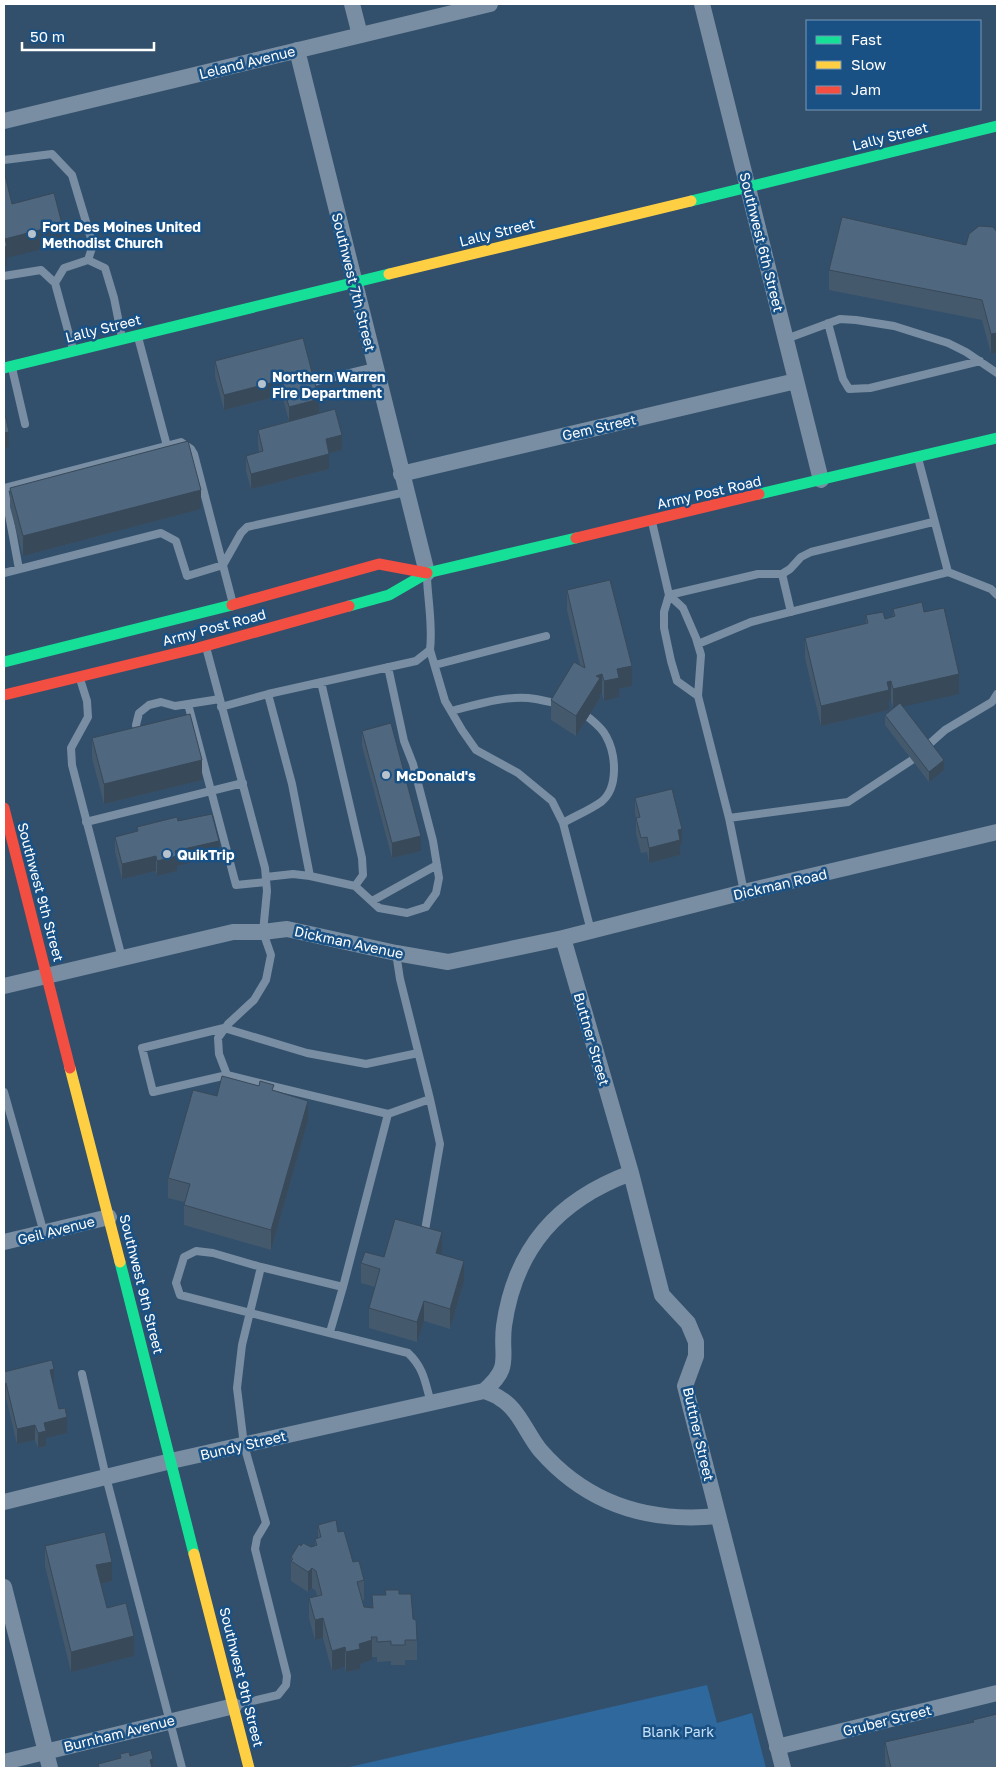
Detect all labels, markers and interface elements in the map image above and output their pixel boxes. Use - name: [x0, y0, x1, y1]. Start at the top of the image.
- scale bar: [22, 20, 155, 52]
- legend: [806, 20, 981, 110]
- text: 50 m: [30, 27, 65, 45]
- text: Fast: [851, 30, 882, 48]
- street label: Leland Avenue: [197, 42, 297, 82]
- text: Slow: [851, 55, 886, 73]
- text: Jam: [851, 80, 881, 98]
- street label: Lally Street: [850, 118, 930, 154]
- street label: Southwest 6th Street: [736, 170, 788, 314]
- street label: Southwest 7th Street: [329, 211, 379, 353]
- street label: Lally Street: [457, 214, 537, 250]
- place label: Fort Des Moines United Methodist Church: [42, 218, 201, 251]
- marker: Fort Des Moines United Methodist Church: [26, 228, 38, 240]
- street label: Lally Street: [63, 310, 143, 346]
- place label: Northern Warren Fire Department: [272, 368, 385, 401]
- marker: Northern Warren Fire Department: [256, 378, 268, 390]
- street label: Gem Street: [560, 410, 638, 444]
- street label: Army Post Road: [655, 472, 763, 512]
- street label: Army Post Road: [160, 605, 268, 649]
- place label: McDonald's: [396, 767, 476, 784]
- marker: McDonald's: [380, 769, 392, 781]
- street label: Southwest 9th Street: [14, 821, 68, 963]
- place label: QuikTrip: [177, 846, 235, 863]
- marker: QuikTrip: [161, 848, 173, 860]
- street label: Dickman Road: [731, 865, 829, 903]
- street label: Dickman Avenue: [293, 922, 405, 962]
- street label: Buttner Street: [571, 990, 613, 1088]
- street label: Geil Avenue: [16, 1212, 96, 1248]
- street label: Southwest 9th Street: [116, 1212, 168, 1356]
- street label: Buttner Street: [680, 1385, 718, 1483]
- street label: Bundy Street: [198, 1427, 288, 1463]
- street label: Southwest 9th Street: [216, 1605, 268, 1749]
- street label: Gruber Street: [841, 1701, 933, 1739]
- street label: Burnham Avenue: [62, 1711, 176, 1755]
- park label: Blank Park: [642, 1723, 714, 1740]

